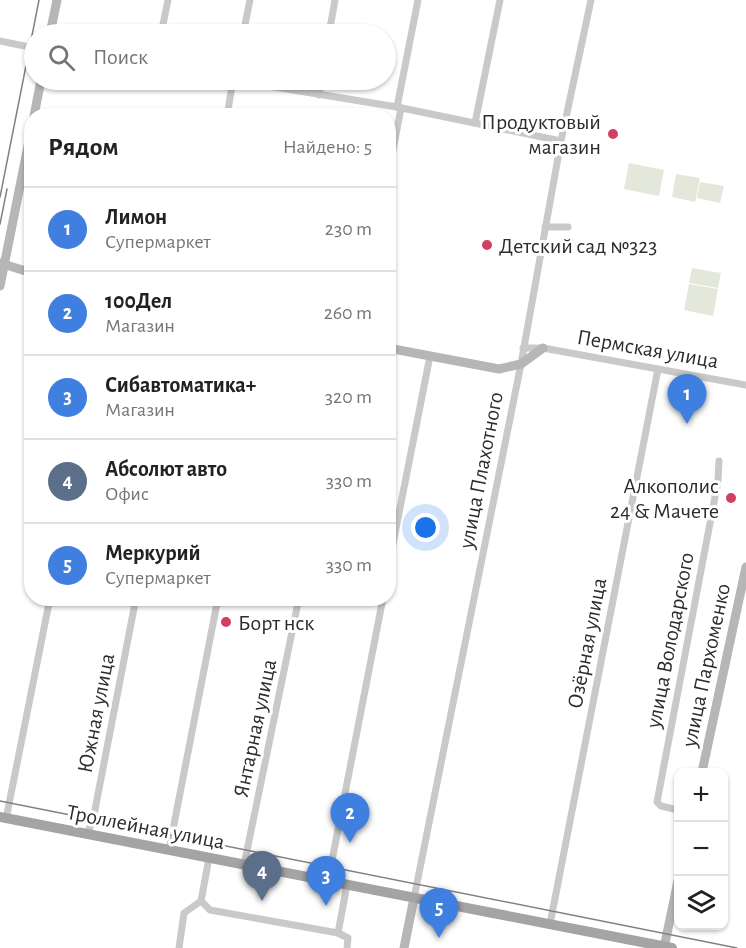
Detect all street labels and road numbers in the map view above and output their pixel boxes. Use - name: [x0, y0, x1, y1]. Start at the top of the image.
- street label: Пермская улица: [575, 326, 720, 372]
- street label: улица Плахотного: [455, 390, 507, 551]
- street label: улица Володарского: [642, 551, 698, 731]
- street label: Озёрная улица: [564, 576, 610, 710]
- street label: улица Пархоменко: [678, 582, 734, 750]
- street label: Южная улица: [74, 651, 118, 775]
- street label: Янтарная улица: [230, 657, 280, 799]
- street label: Троллейная улица: [65, 801, 227, 853]

